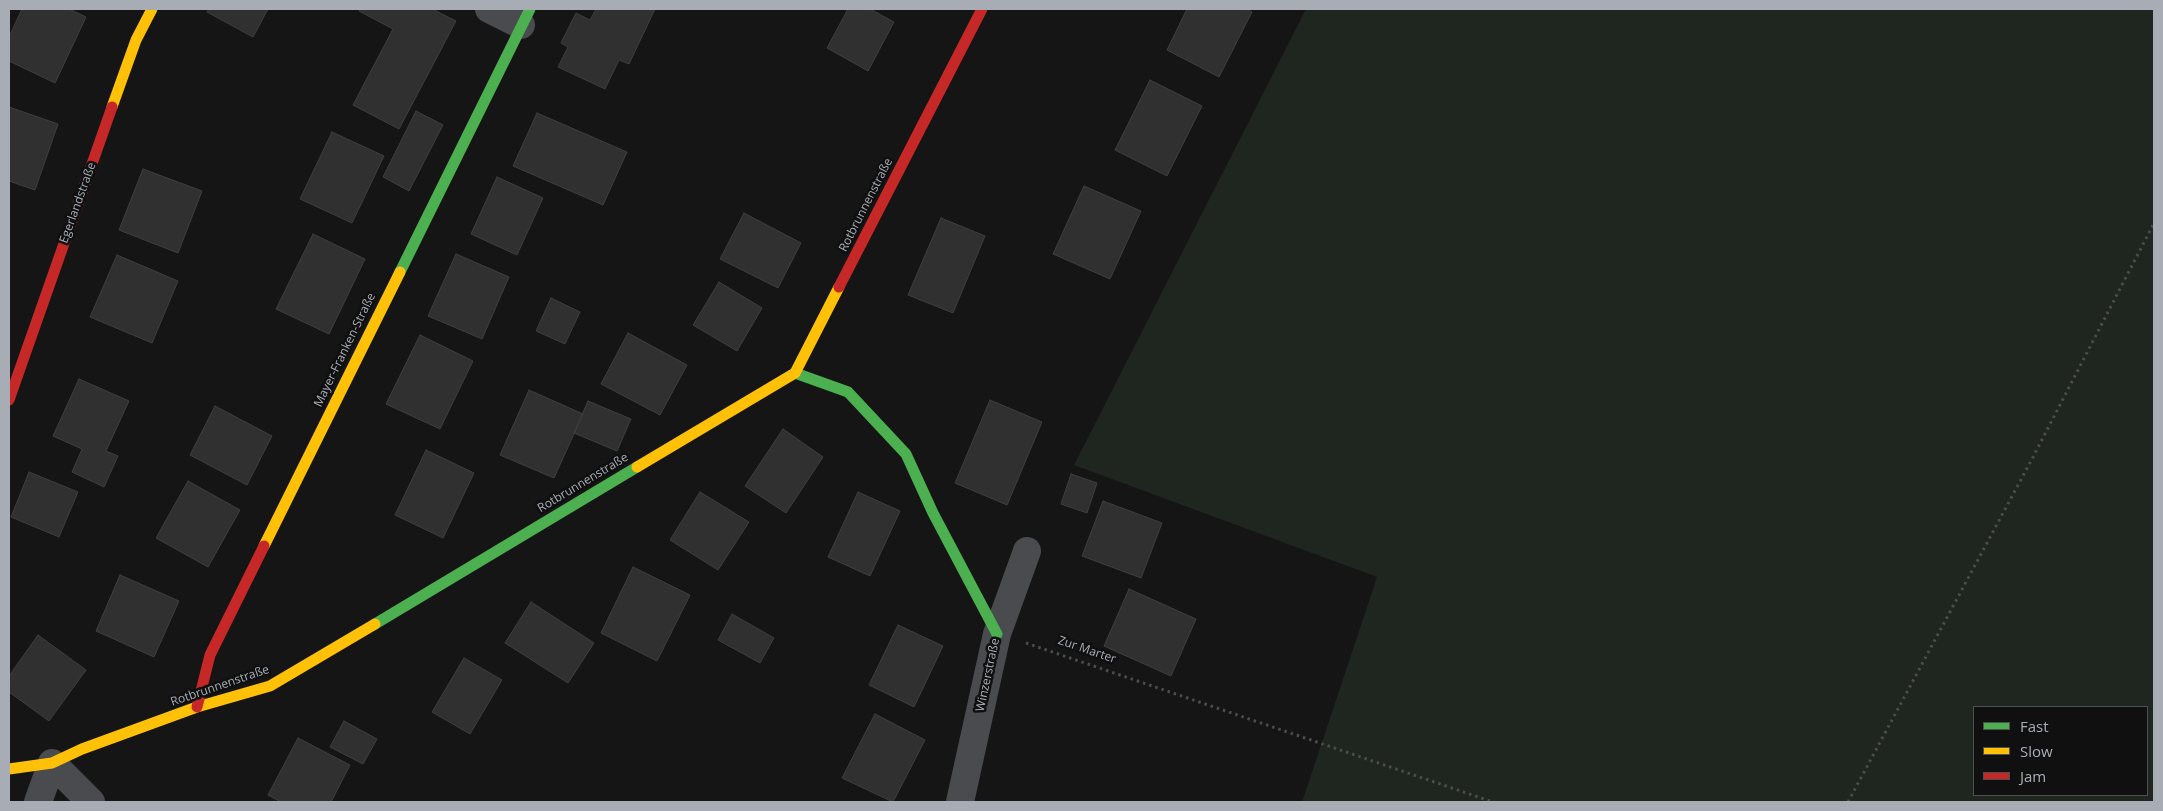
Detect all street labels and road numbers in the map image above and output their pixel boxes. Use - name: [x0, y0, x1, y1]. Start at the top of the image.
- street label: Rotbrunnenstraße: [836, 156, 896, 254]
- street label: Egerlandstraße: [57, 161, 99, 245]
- street label: Mayer-Franken-Straße: [311, 291, 379, 409]
- street label: Rotbrunnenstraße: [535, 450, 631, 516]
- street label: Zur Marter: [1056, 633, 1118, 667]
- street label: Winzerstraße: [973, 637, 1003, 713]
- street label: Rotbrunnenstraße: [169, 662, 271, 710]

